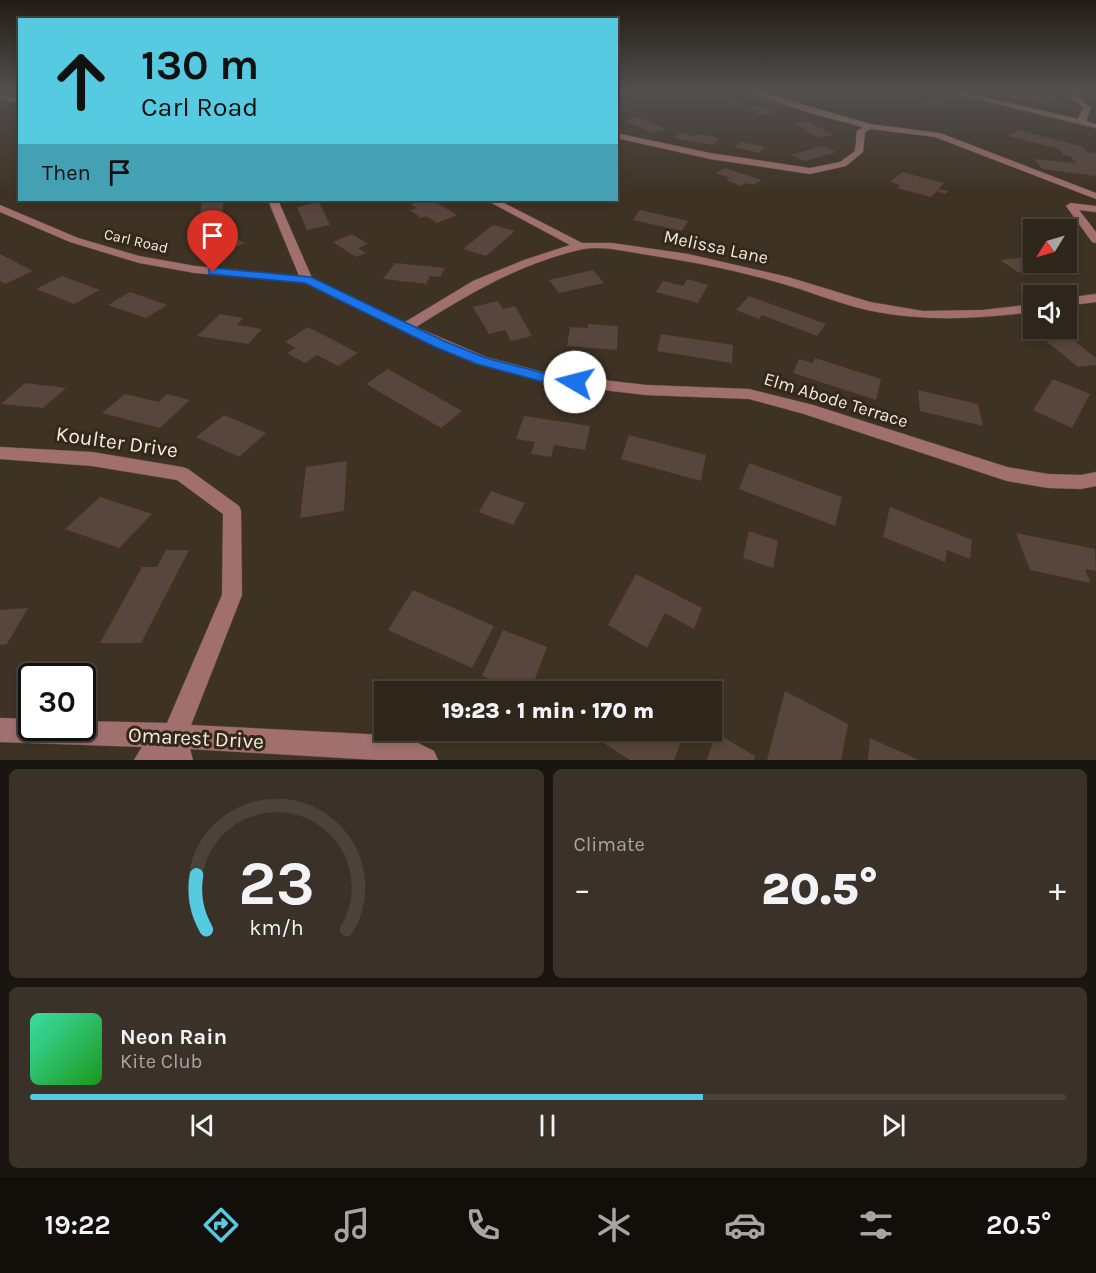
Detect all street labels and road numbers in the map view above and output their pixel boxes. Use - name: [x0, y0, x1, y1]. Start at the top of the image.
- street label: Carl Road: [102, 225, 170, 257]
- street label: Melissa Lane: [662, 225, 770, 269]
- street label: Elm Abode Terrace: [761, 368, 911, 432]
- street label: Koulter Drive: [54, 422, 180, 462]
- street label: Omarest Drive: [127, 722, 265, 754]

